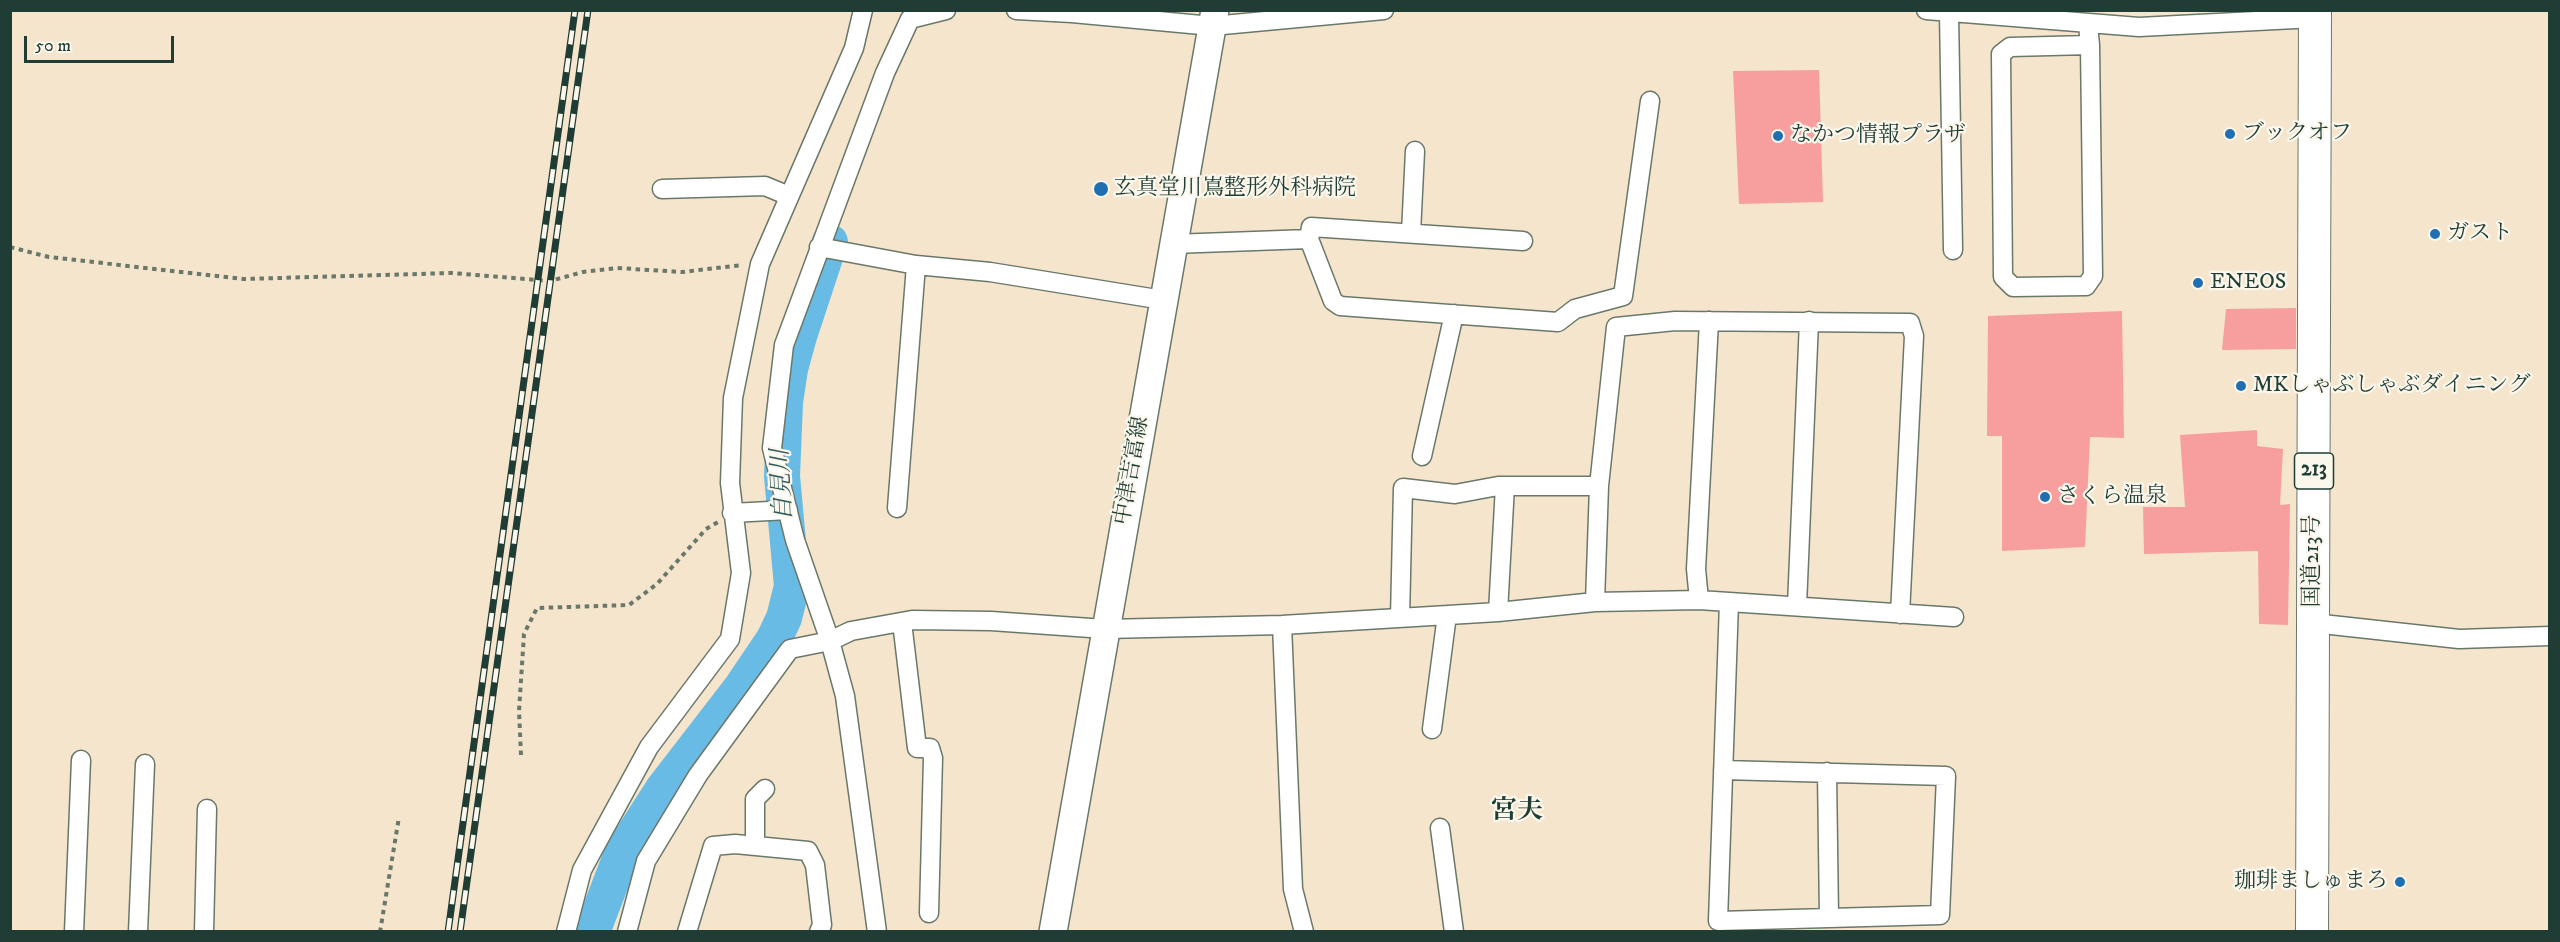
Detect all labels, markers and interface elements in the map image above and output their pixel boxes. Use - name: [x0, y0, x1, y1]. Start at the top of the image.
- scale bar: [27, 24, 177, 62]
- text: 50 m: [35, 35, 71, 57]
- place label: ブックオフ: [2242, 121, 2352, 147]
- place label: なかつ情報プラザ: [1790, 123, 1966, 149]
- marker: ブックオフ: [2223, 127, 2237, 141]
- marker: なかつ情報プラザ: [1771, 129, 1785, 143]
- place label: 玄真堂川嶌整形外科病院: [1114, 176, 1356, 202]
- marker: 玄真堂川嶌整形外科病院: [1092, 180, 1110, 198]
- place label: ガスト: [2447, 221, 2513, 247]
- marker: ガスト: [2428, 227, 2442, 241]
- place label: ENEOS: [2210, 270, 2286, 296]
- marker: ENEOS: [2191, 276, 2205, 290]
- place label: MKしゃぶしゃぶダイニング: [2253, 373, 2531, 399]
- marker: MKしゃぶしゃぶダイニング: [2234, 379, 2248, 393]
- street label: 中津吉富線: [1110, 415, 1156, 527]
- water label: 自見川: [768, 448, 800, 522]
- road number: 213: [2294, 453, 2334, 489]
- place label: さくら温泉: [2057, 484, 2167, 510]
- marker: さくら温泉: [2038, 490, 2052, 504]
- street label: 国道213号: [2300, 514, 2326, 608]
- district label: 宮夫: [1491, 797, 1543, 829]
- place label: 珈琲ましゅまろ: [2234, 869, 2388, 895]
- marker: 珈琲ましゅまろ: [2393, 875, 2407, 889]

